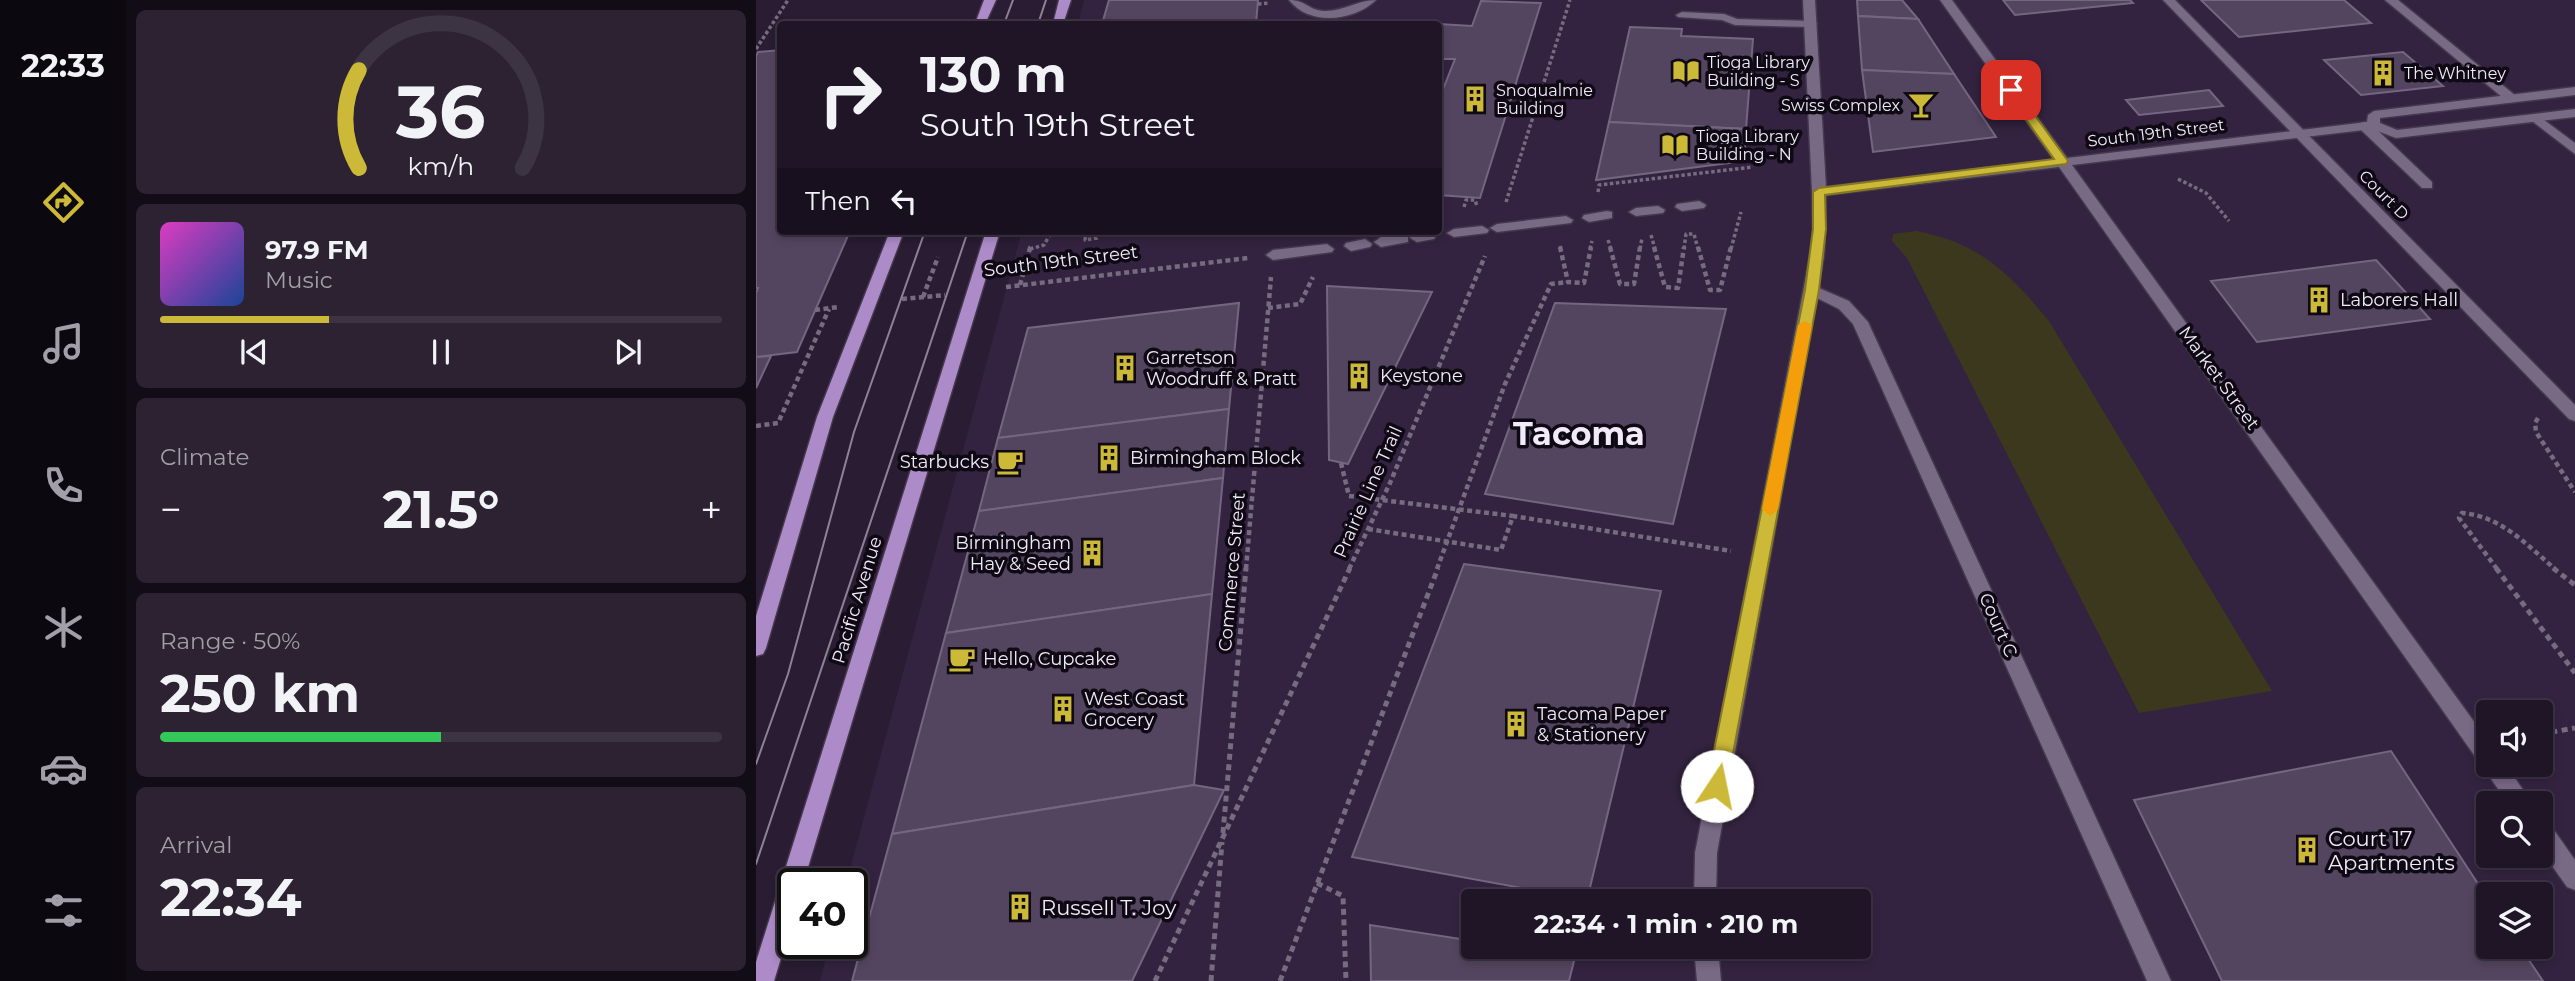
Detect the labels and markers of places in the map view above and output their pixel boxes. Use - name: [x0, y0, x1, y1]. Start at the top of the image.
- place label: Tioga Library Building - S: [1707, 53, 1810, 90]
- library icon: Tioga Library Building - S: [1671, 56, 1701, 86]
- building icon: The Whitney: [2368, 58, 2398, 88]
- pin: [1981, 60, 2041, 120]
- place label: The Whitney: [2404, 64, 2506, 83]
- place label: Snoqualmie Building: [1496, 81, 1593, 118]
- building icon: Snoqualmie Building: [1460, 84, 1490, 114]
- bar icon: Swiss Complex: [1906, 90, 1936, 120]
- place label: Swiss Complex: [1781, 96, 1900, 115]
- place label: Tioga Library Building - N: [1696, 127, 1799, 164]
- library icon: Tioga Library Building - N: [1660, 130, 1690, 160]
- building icon: Laborers Hall: [2304, 285, 2334, 315]
- place label: Laborers Hall: [2340, 289, 2458, 311]
- place label: Garretson Woodruff & Pratt: [1146, 347, 1297, 390]
- building icon: Garretson Woodruff & Pratt: [1110, 353, 1140, 383]
- building icon: Keystone: [1344, 361, 1374, 391]
- place label: Keystone: [1380, 365, 1463, 387]
- building icon: Birmingham Block: [1094, 443, 1124, 473]
- cafe icon: Starbucks: [995, 447, 1025, 477]
- place label: Birmingham Block: [1130, 447, 1301, 469]
- place label: Starbucks: [900, 451, 989, 473]
- place label: Birmingham Hay & Seed: [955, 532, 1071, 575]
- building icon: Birmingham Hay & Seed: [1077, 538, 1107, 568]
- cafe icon: Hello, Cupcake: [947, 644, 977, 674]
- place label: Hello, Cupcake: [983, 648, 1117, 670]
- place label: West Coast Grocery: [1084, 688, 1185, 731]
- building icon: West Coast Grocery: [1048, 694, 1078, 724]
- place label: Tacoma Paper & Stationery: [1537, 703, 1667, 746]
- building icon: Tacoma Paper & Stationery: [1501, 709, 1531, 739]
- place label: Court 17 Apartments: [2328, 826, 2455, 875]
- building icon: Court 17 Apartments: [2292, 835, 2322, 865]
- building icon: Russell T. Joy: [1005, 892, 1035, 922]
- place label: Russell T. Joy: [1041, 895, 1177, 920]

